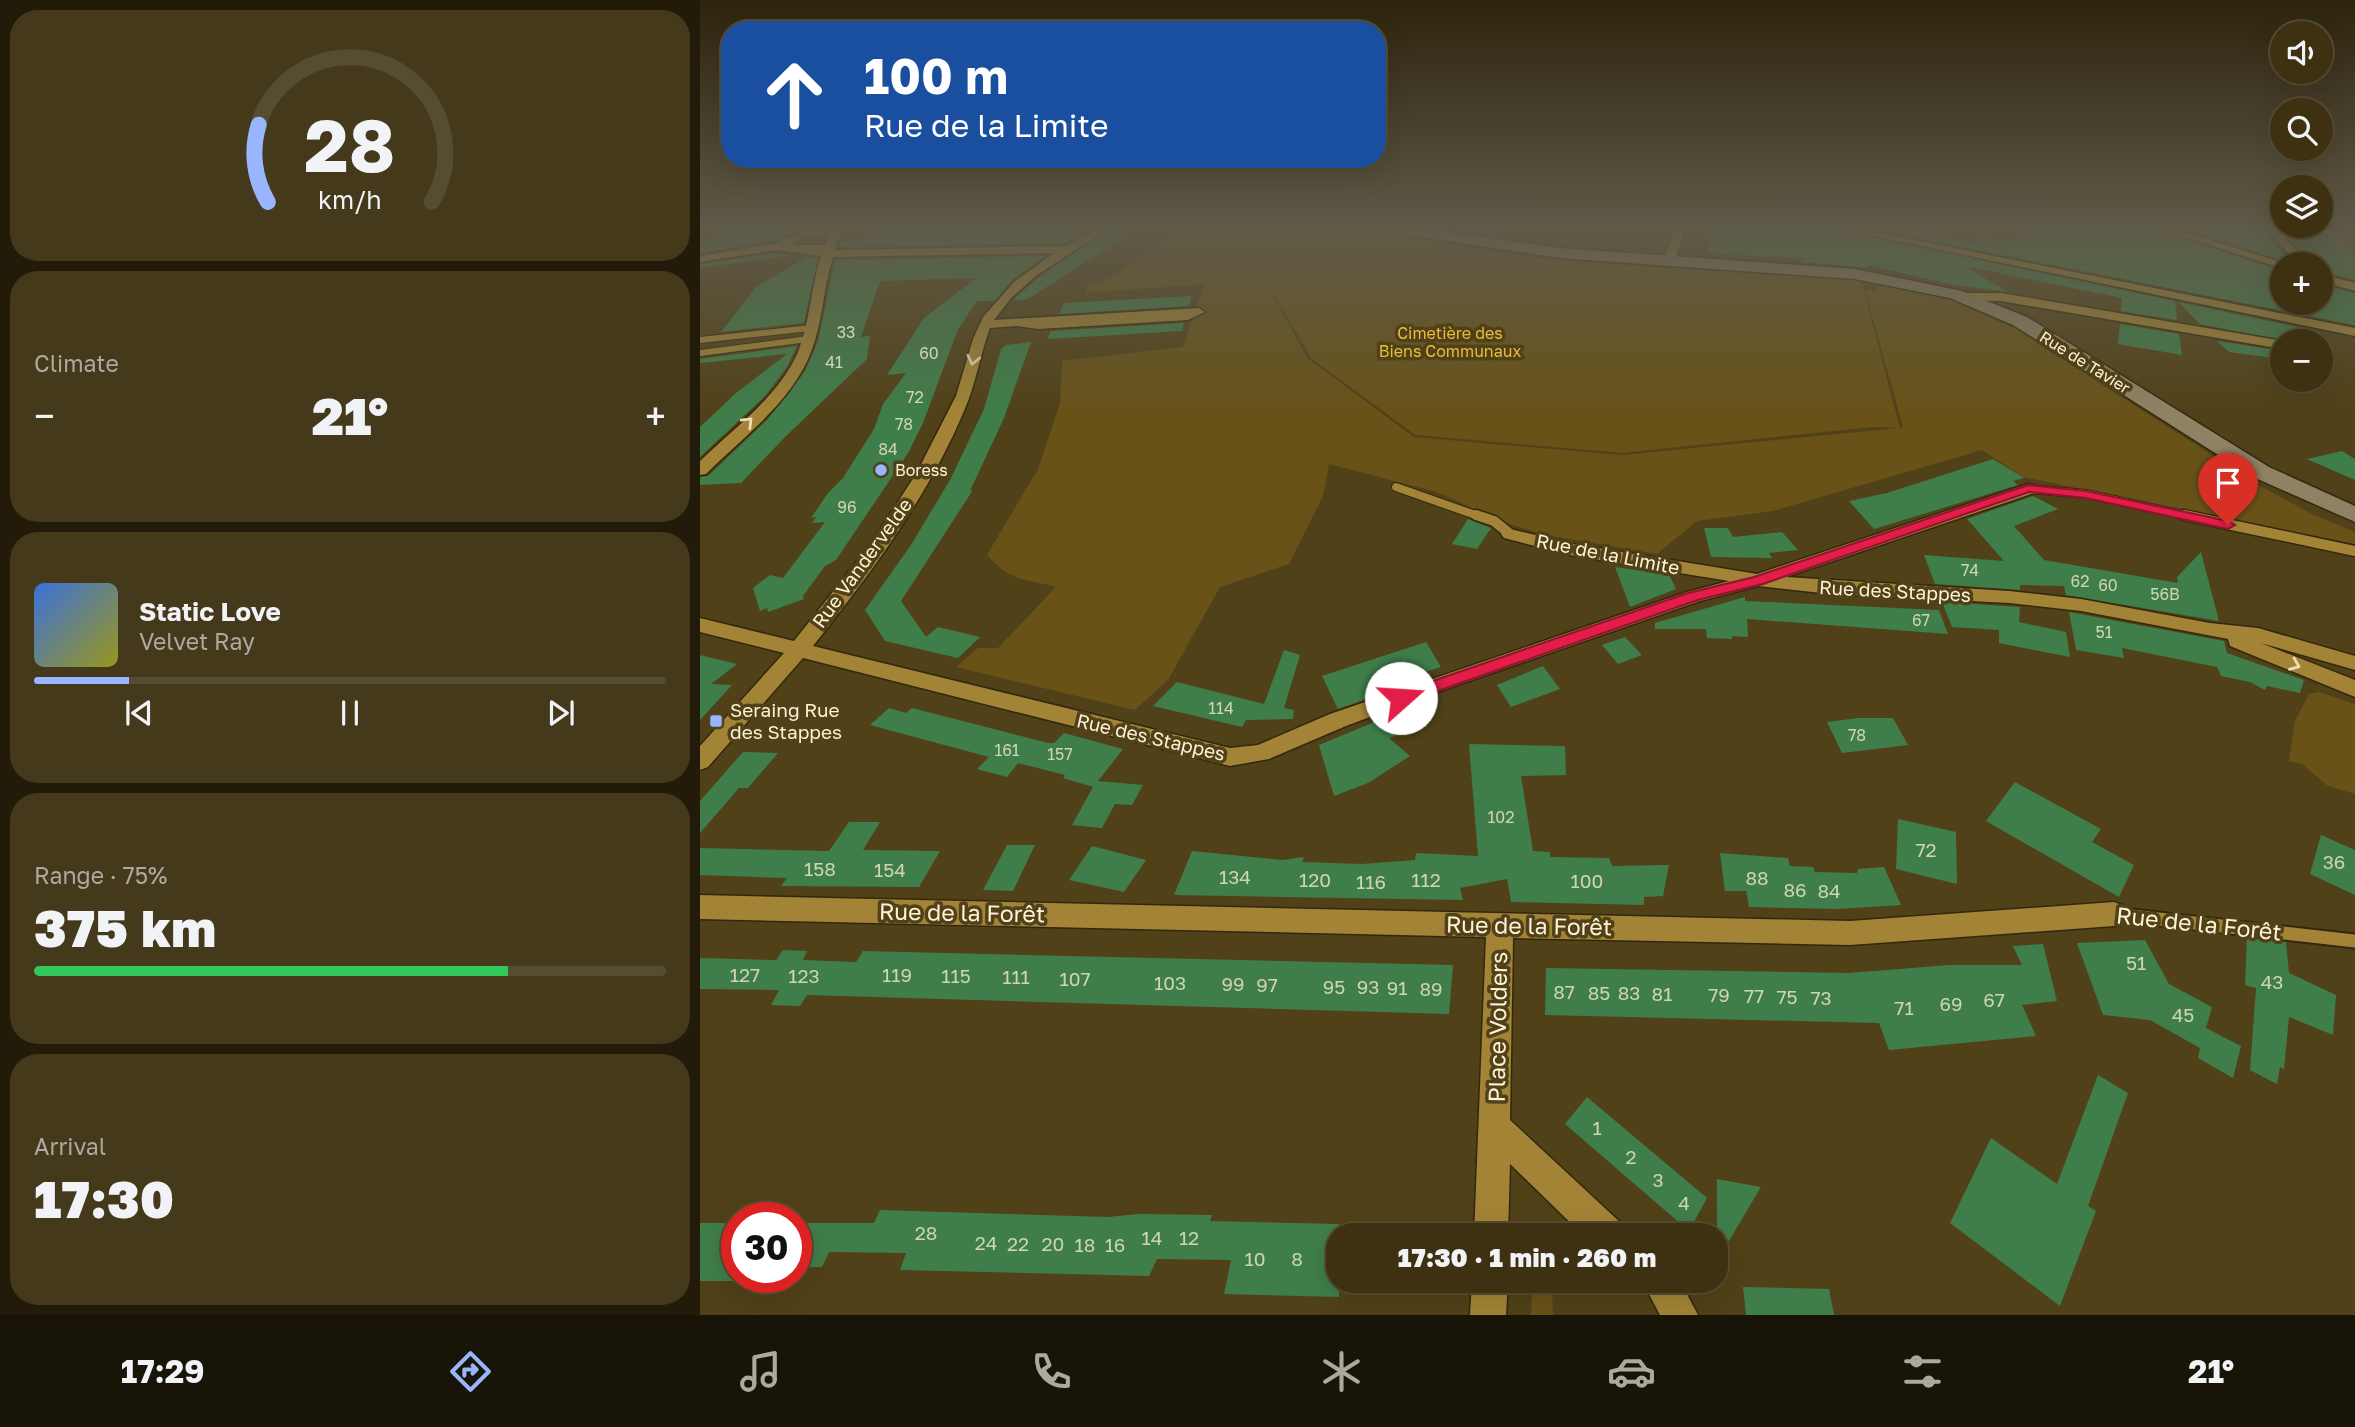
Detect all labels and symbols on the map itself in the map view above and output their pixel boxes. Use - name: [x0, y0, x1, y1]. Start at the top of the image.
- house number: 33: [837, 322, 855, 342]
- park label: Cimetière des Biens Communaux: [1379, 323, 1521, 361]
- street label: Rue de Tavier: [2036, 326, 2134, 398]
- house number: 60: [919, 343, 939, 363]
- house number: 41: [825, 352, 843, 372]
- one-way arrow: [967, 354, 982, 366]
- house number: 72: [906, 387, 924, 407]
- house number: 78: [895, 414, 913, 434]
- one-way arrow: [740, 417, 753, 430]
- house number: 84: [878, 439, 898, 459]
- pin: [2198, 453, 2258, 525]
- place label: Boress: [895, 460, 948, 480]
- marker: Boress: [873, 462, 889, 478]
- street label: Rue Vandervelde: [807, 493, 916, 632]
- house number: 96: [837, 497, 857, 517]
- street label: Rue de la Limite: [1535, 528, 1682, 579]
- house number: 74: [1961, 560, 1979, 580]
- house number: 62: [2071, 571, 2089, 591]
- street label: Rue des Stappes: [1819, 575, 1971, 606]
- house number: 60: [2098, 575, 2118, 595]
- house number: 56B: [2150, 584, 2180, 604]
- house number: 67: [1912, 610, 1930, 630]
- house number: 51: [2095, 622, 2113, 642]
- one-way arrow: [2289, 657, 2301, 671]
- position arrow: [1364, 661, 1438, 735]
- place label: Seraing Rue des Stappes: [730, 698, 842, 743]
- house number: 114: [1208, 698, 1234, 718]
- street label: Rue des Stappes: [1075, 708, 1228, 765]
- marker: Seraing Rue des Stappes: [708, 713, 724, 729]
- house number: 78: [1848, 725, 1866, 745]
- house number: 161: [994, 740, 1020, 760]
- house number: 157: [1047, 744, 1073, 764]
- house number: 102: [1488, 807, 1514, 827]
- house number: 72: [1915, 838, 1937, 861]
- house number: 36: [2323, 850, 2345, 873]
- house number: 158: [804, 857, 836, 880]
- house number: 154: [874, 858, 906, 881]
- house number: 134: [1219, 865, 1251, 888]
- house number: 88: [1745, 866, 1769, 889]
- house number: 120: [1299, 868, 1331, 891]
- house number: 112: [1411, 868, 1441, 891]
- house number: 100: [1571, 869, 1603, 892]
- house number: 116: [1356, 870, 1386, 893]
- house number: 86: [1783, 878, 1807, 901]
- house number: 84: [1817, 879, 1841, 902]
- street label: Rue de la Forêt: [879, 897, 1045, 927]
- street label: Rue de la Forêt: [2115, 900, 2283, 946]
- street label: Rue de la Forêt: [1446, 910, 1612, 940]
- street label: Place Volders: [1482, 951, 1512, 1103]
- house number: 51: [2126, 951, 2146, 974]
- house number: 127: [730, 963, 760, 986]
- house number: 119: [882, 963, 912, 986]
- house number: 123: [788, 964, 820, 987]
- house number: 115: [941, 964, 971, 987]
- house number: 111: [1002, 965, 1030, 988]
- house number: 107: [1059, 967, 1091, 990]
- house number: 43: [2261, 970, 2283, 993]
- house number: 103: [1154, 971, 1186, 994]
- house number: 99: [1222, 972, 1245, 995]
- house number: 97: [1256, 973, 1278, 996]
- house number: 95: [1323, 975, 1345, 998]
- house number: 93: [1357, 975, 1379, 998]
- house number: 91: [1387, 976, 1407, 999]
- house number: 89: [1419, 977, 1443, 1000]
- house number: 87: [1553, 980, 1575, 1003]
- house number: 85: [1588, 981, 1610, 1004]
- house number: 83: [1618, 981, 1640, 1004]
- house number: 81: [1652, 982, 1672, 1005]
- house number: 79: [1708, 983, 1730, 1006]
- house number: 77: [1744, 984, 1764, 1007]
- house number: 75: [1776, 985, 1798, 1008]
- house number: 73: [1810, 986, 1832, 1009]
- house number: 67: [1983, 988, 2005, 1011]
- house number: 69: [1940, 992, 1963, 1015]
- house number: 71: [1894, 996, 1914, 1019]
- house number: 45: [2172, 1003, 2194, 1026]
- house number: 1: [1592, 1116, 1602, 1139]
- house number: 2: [1625, 1145, 1637, 1168]
- house number: 3: [1652, 1168, 1664, 1191]
- house number: 4: [1678, 1191, 1690, 1214]
- speed limit sign: 30: [721, 1202, 812, 1293]
- house number: 28: [915, 1221, 937, 1244]
- house number: 14: [1142, 1226, 1162, 1249]
- house number: 12: [1179, 1226, 1199, 1249]
- house number: 24: [975, 1231, 997, 1254]
- house number: 22: [1007, 1232, 1029, 1255]
- house number: 20: [1042, 1232, 1064, 1255]
- house number: 18: [1075, 1233, 1095, 1256]
- house number: 16: [1105, 1233, 1125, 1256]
- house number: 10: [1245, 1247, 1266, 1270]
- house number: 8: [1291, 1247, 1303, 1270]

